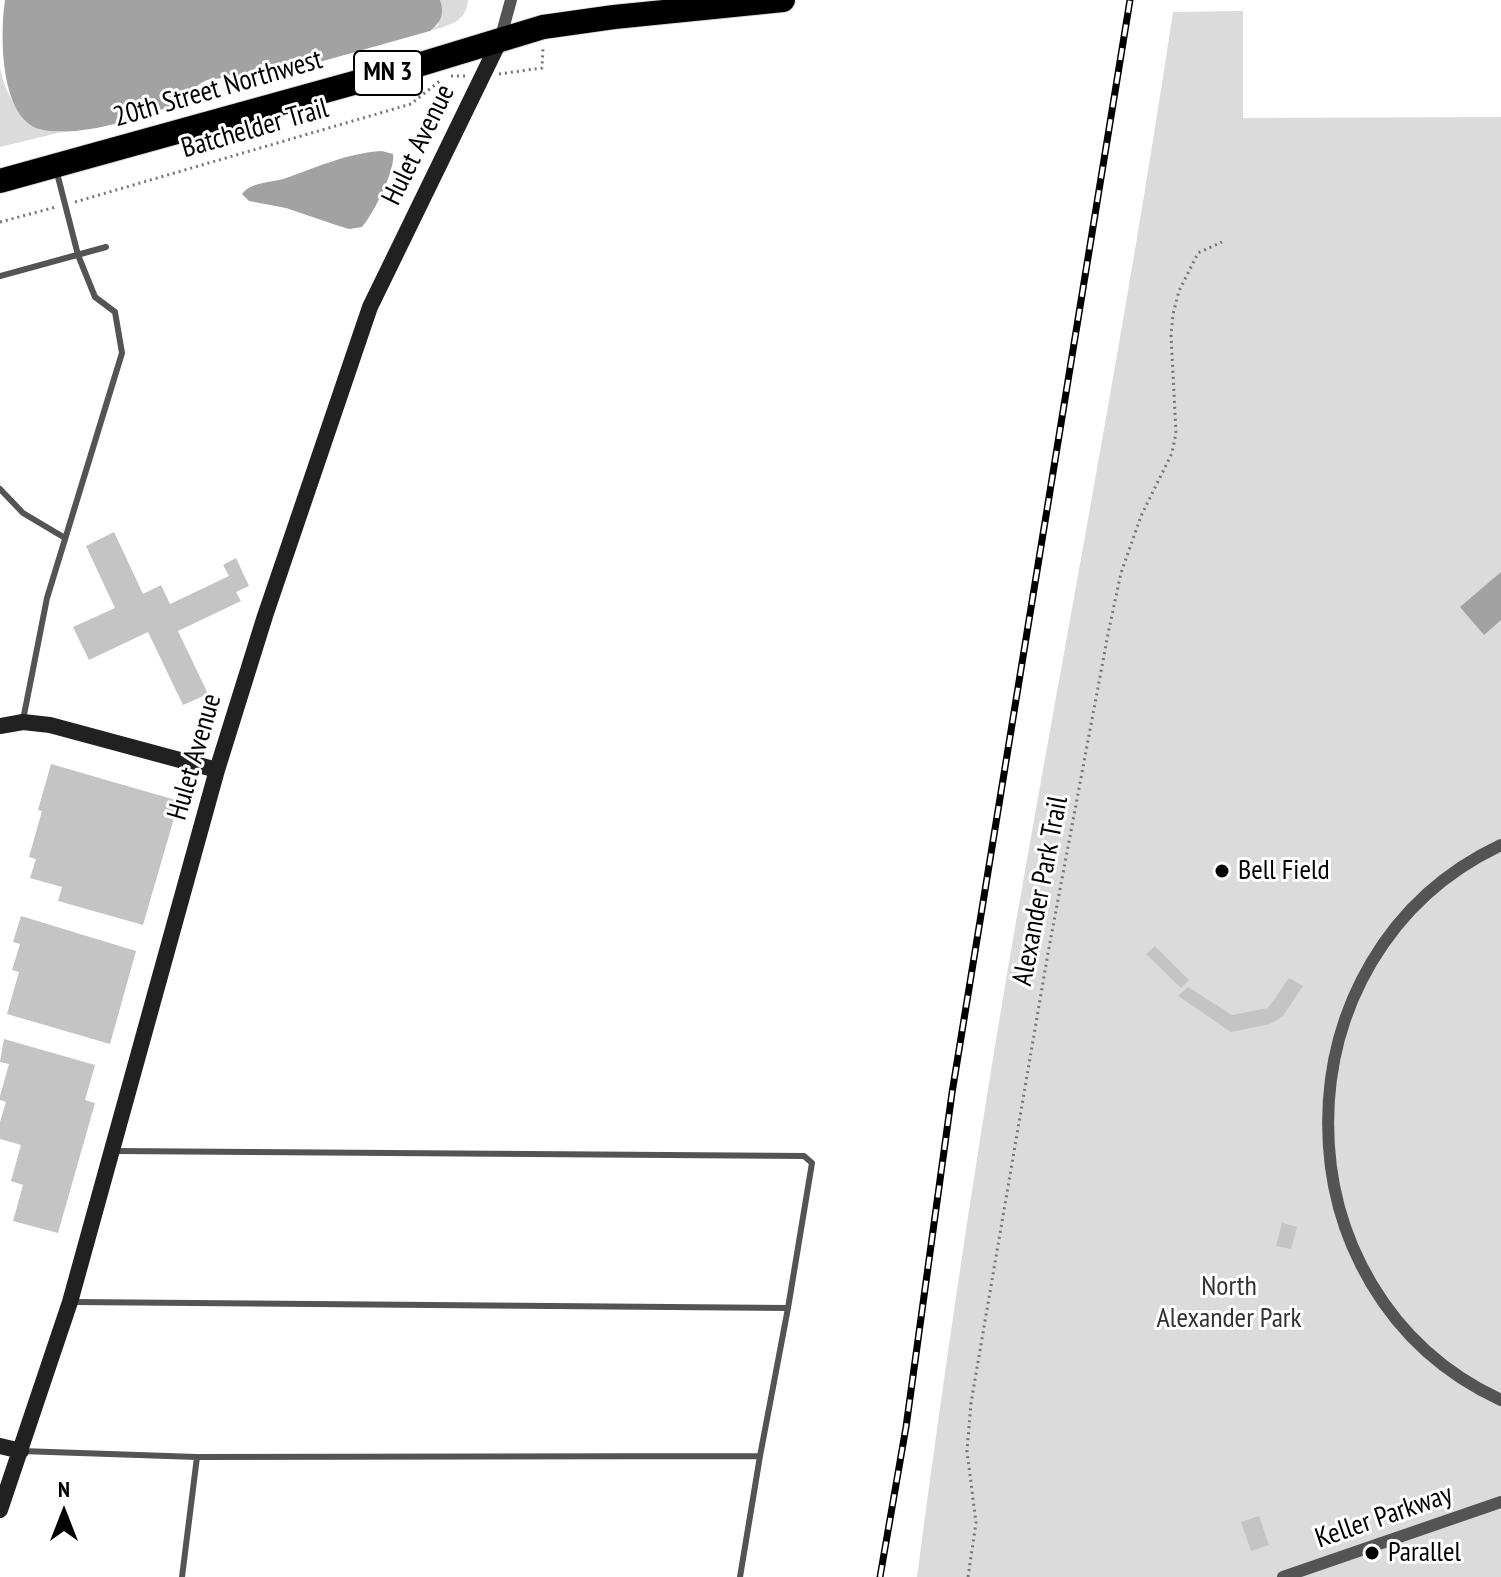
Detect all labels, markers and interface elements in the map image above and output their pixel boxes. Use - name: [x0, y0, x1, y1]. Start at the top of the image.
- street label: 20th Street Northwest: [110, 43, 326, 135]
- road number: MN 3: [354, 51, 422, 95]
- street label: Hulet Avenue: [375, 79, 463, 211]
- street label: Batchelder Trail: [178, 92, 332, 166]
- street label: Hulet Avenue: [161, 690, 229, 824]
- street label: Alexander Park Trail: [1006, 793, 1076, 989]
- place label: Bell Field: [1238, 854, 1330, 888]
- marker: Bell Field: [1213, 862, 1231, 880]
- park label: North Alexander Park: [1157, 1270, 1301, 1336]
- north arrow: [24, 1473, 104, 1553]
- text: N: [58, 1475, 70, 1503]
- street label: Keller Parkway: [1311, 1478, 1457, 1556]
- place label: Parallel: [1388, 1536, 1461, 1570]
- marker: Parallel: [1363, 1544, 1381, 1562]

